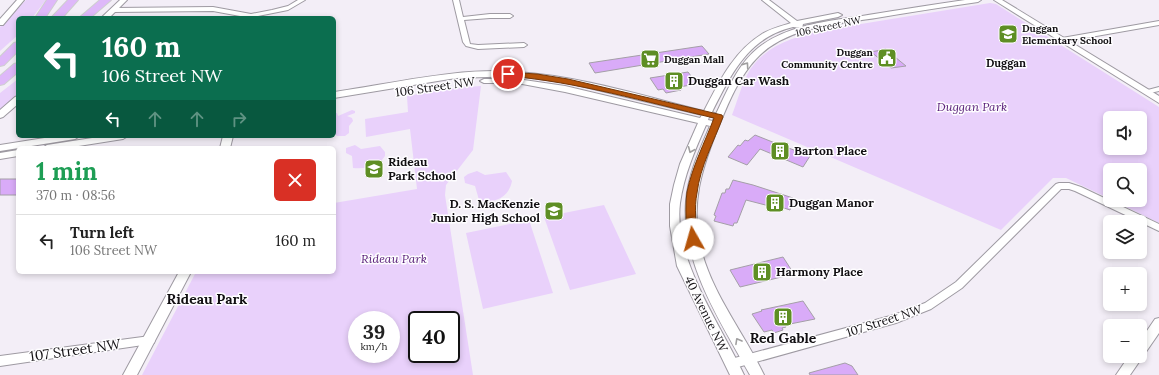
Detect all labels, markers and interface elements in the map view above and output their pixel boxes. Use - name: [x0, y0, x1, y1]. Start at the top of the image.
- street label: 106 Street NW: [794, 13, 863, 40]
- place label: Duggan Elementary School: [1022, 22, 1112, 47]
- school or university icon: Duggan Elementary School: [997, 23, 1019, 45]
- text: 160 m: [102, 29, 180, 65]
- icon: left: [36, 32, 88, 84]
- place label: Duggan Community Centre: [781, 46, 874, 71]
- public building icon: Duggan Community Centre: [876, 47, 898, 69]
- supermarket icon: Duggan Mall: [639, 48, 661, 70]
- place label: Duggan Mall: [664, 53, 724, 66]
- district label: Duggan: [986, 56, 1026, 70]
- pin: [491, 57, 525, 91]
- one-way arrow: [741, 62, 749, 69]
- icon: arrive: [497, 63, 519, 85]
- text: 106 Street NW: [102, 64, 222, 87]
- building icon: Duggan Car Wash: [663, 70, 685, 92]
- street label: 106 Street NW: [394, 73, 477, 100]
- place label: Duggan Car Wash: [688, 73, 790, 88]
- park label: Duggan Park: [937, 99, 1007, 114]
- icon: left: [102, 108, 124, 130]
- icon: ahead: [144, 108, 166, 130]
- icon: ahead: [186, 108, 208, 130]
- icon: right: [228, 108, 250, 130]
- map controls: [1103, 111, 1147, 363]
- button: sound: [1103, 111, 1147, 155]
- building icon: Barton Place: [769, 140, 791, 162]
- place label: Barton Place: [794, 143, 867, 158]
- one-way arrow: [688, 146, 696, 153]
- place label: Rideau Park School: [388, 154, 456, 183]
- text: 1 min: [36, 156, 97, 187]
- school or university icon: Rideau Park School: [363, 158, 385, 180]
- button: close: [274, 159, 316, 201]
- button: search: [1103, 163, 1147, 207]
- text: 370 m · 08:56: [36, 187, 115, 204]
- building icon: Duggan Manor: [764, 192, 786, 214]
- place label: Duggan Manor: [789, 195, 874, 210]
- place label: D. S. MacKenzie Junior High School: [431, 196, 541, 225]
- school or university icon: D. S. MacKenzie Junior High School: [543, 200, 565, 222]
- button: layers: [1103, 215, 1147, 259]
- position arrow: [672, 218, 714, 260]
- text: Turn left: [70, 223, 134, 242]
- icon: left: [36, 230, 58, 252]
- text: 160 m: [275, 231, 316, 250]
- text: 106 Street NW: [70, 242, 157, 259]
- park label: Rideau Park: [361, 251, 427, 266]
- building icon: Harmony Place: [751, 261, 773, 283]
- place label: Harmony Place: [776, 264, 863, 279]
- button: +: [1103, 267, 1147, 311]
- street label: 40 Avenue NW: [682, 274, 732, 355]
- district label: Rideau Park: [167, 290, 248, 308]
- street label: 107 Street NW: [844, 301, 924, 340]
- building icon: Red Gable: [772, 306, 794, 328]
- speed limit sign: 40: [408, 311, 460, 363]
- text: 39: [363, 319, 385, 344]
- button: −: [1103, 319, 1147, 363]
- place label: Red Gable: [750, 329, 817, 347]
- street label: 107 Street NW: [28, 335, 123, 365]
- one-way arrow: [736, 338, 743, 345]
- text: km/h: [360, 340, 388, 353]

